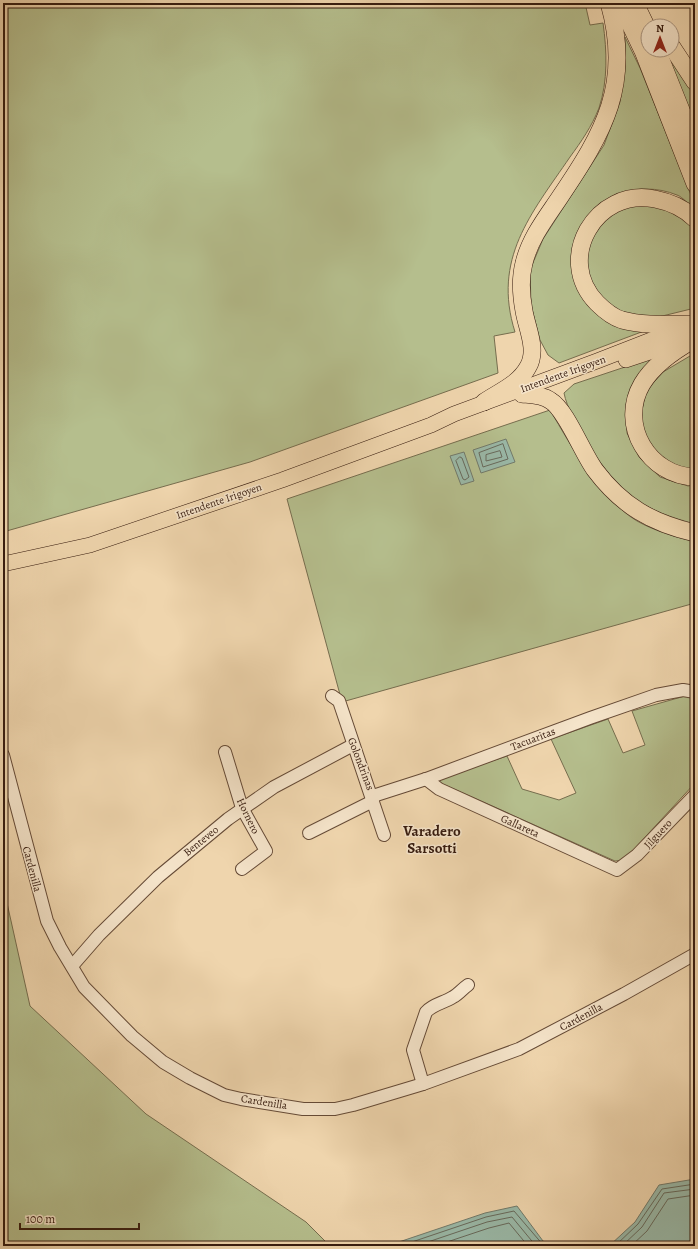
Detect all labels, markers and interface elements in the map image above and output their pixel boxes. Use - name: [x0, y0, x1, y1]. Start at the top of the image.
- north arrow: [640, 18, 680, 58]
- text: N: [656, 21, 664, 36]
- street label: Intendente Irigoyen: [518, 352, 608, 396]
- street label: Intendente Irigoyen: [174, 479, 264, 523]
- street label: Tacuaritas: [508, 724, 558, 754]
- street label: Golondrinas: [344, 735, 378, 793]
- street label: Hornero: [233, 795, 263, 837]
- street label: Gallareta: [498, 811, 542, 841]
- street label: Jilguero: [641, 816, 676, 852]
- district label: Varadero Sarsotti: [402, 821, 461, 858]
- street label: Benteveo: [180, 822, 222, 860]
- street label: Cardenilla: [19, 845, 45, 894]
- street label: Cardenilla: [557, 999, 606, 1035]
- street label: Cardenilla: [240, 1091, 289, 1113]
- scale bar: [20, 1205, 139, 1231]
- text: 100 m: [26, 1211, 55, 1227]

